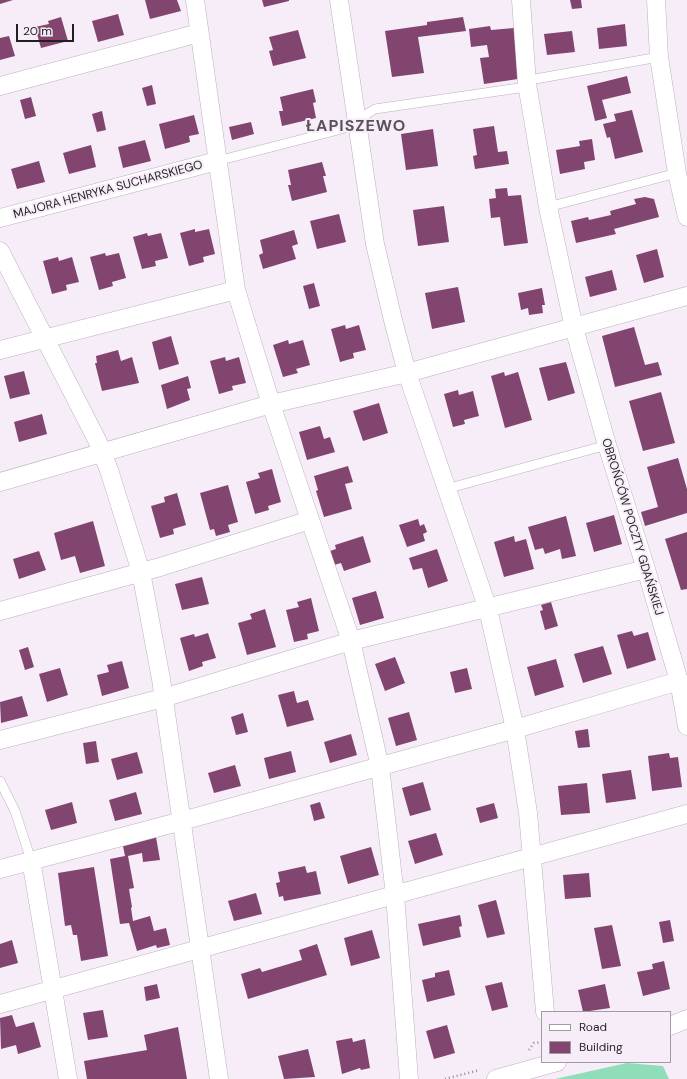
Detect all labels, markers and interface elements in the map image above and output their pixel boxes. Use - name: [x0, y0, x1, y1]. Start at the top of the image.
- scale bar: [18, 16, 76, 42]
- text: 20 m: [23, 23, 52, 39]
- district label: ŁAPISZEWO: [306, 117, 406, 137]
- street label: MAJORA HENRYKA SUCHARSKIEGO: [12, 158, 204, 222]
- street label: OBROŃCÓW POCZTY GDAŃSKIEJ: [598, 437, 666, 617]
- legend: [541, 1011, 671, 1063]
- text: Road: [579, 1019, 607, 1035]
- text: Building: [579, 1039, 623, 1055]

